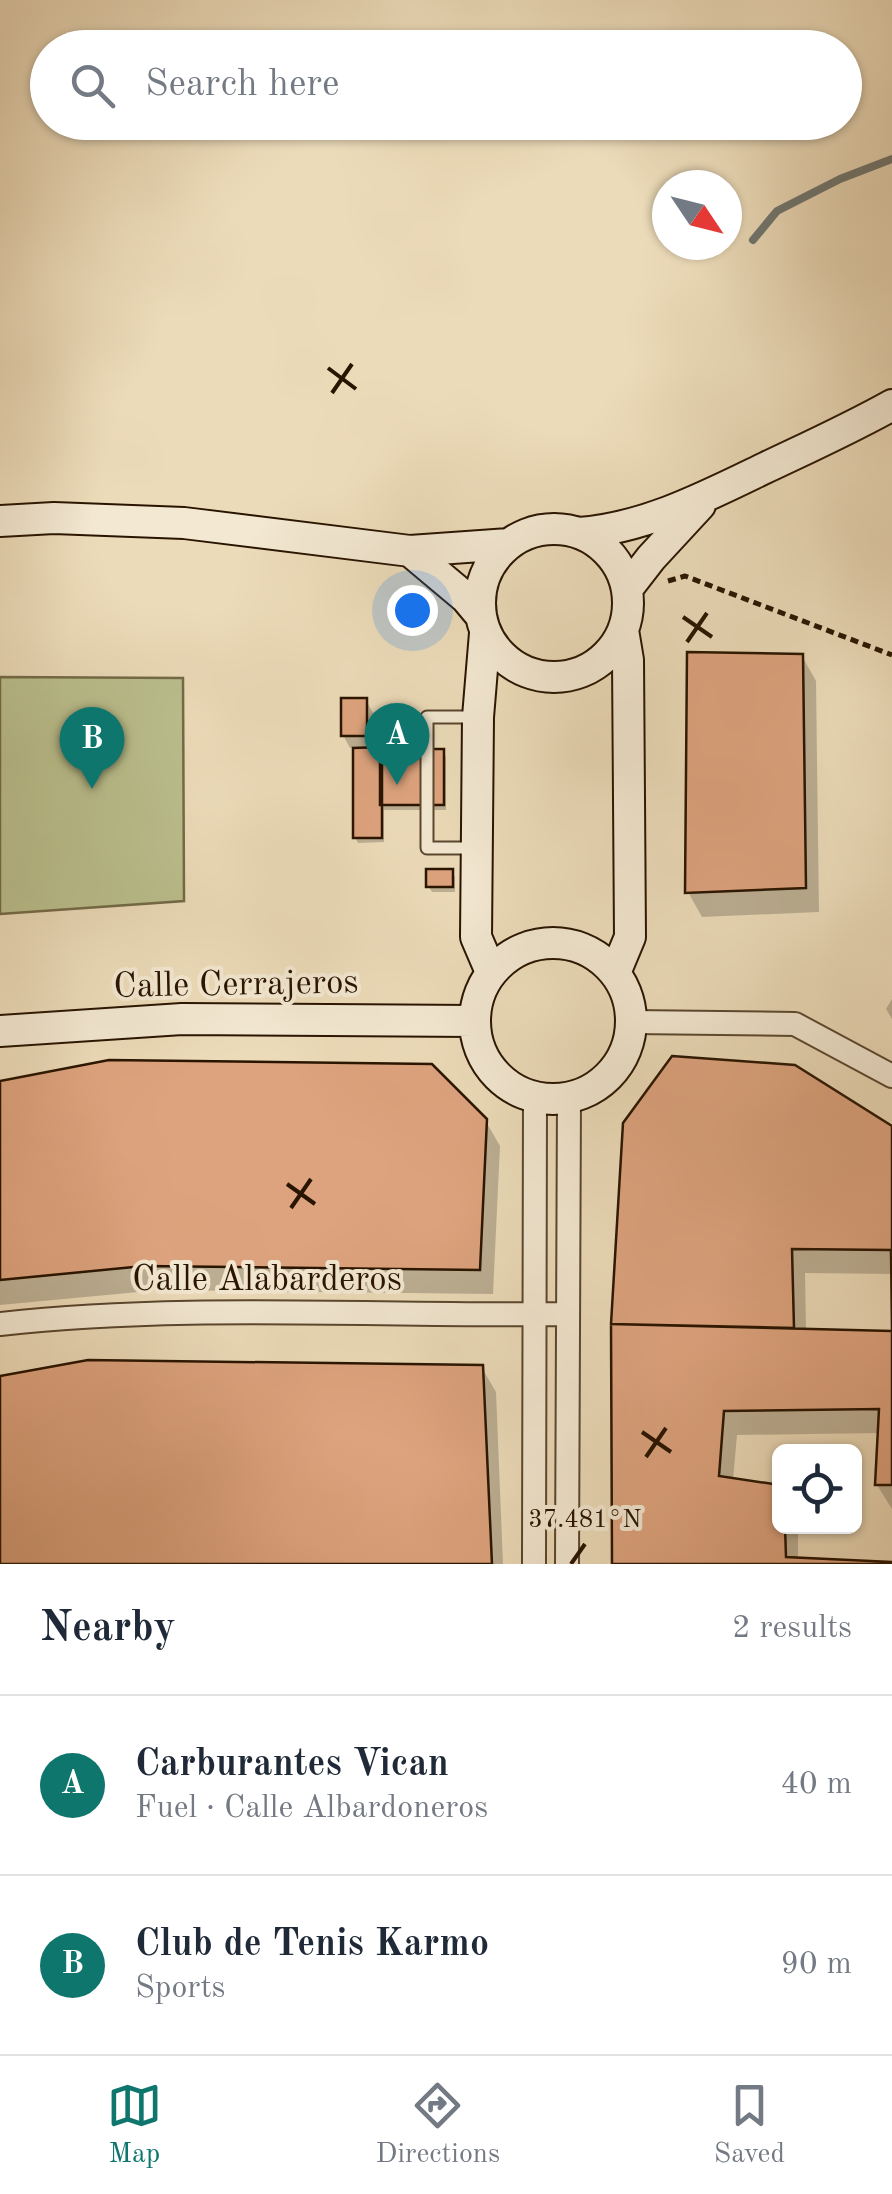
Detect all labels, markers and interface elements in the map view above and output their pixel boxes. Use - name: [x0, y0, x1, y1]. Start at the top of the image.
- search box: [30, 30, 862, 140]
- icon: search: [65, 58, 120, 113]
- text: Search here: [145, 66, 340, 104]
- north arrow: [652, 170, 742, 260]
- your location: [387, 585, 438, 636]
- pin: A: [364, 702, 430, 785]
- pin: B: [59, 706, 124, 789]
- street label: Calle Cerrajeros: [113, 965, 359, 1005]
- street label: Calle Alabarderos: [132, 1263, 402, 1298]
- map controls: [772, 1444, 862, 1534]
- button: locate: [772, 1444, 862, 1534]
- text: 37.481°N: [528, 1508, 642, 1533]
- text: Nearby: [40, 1608, 176, 1650]
- text: 2 results: [732, 1613, 852, 1645]
- text: Carburantes Vican: [135, 1746, 449, 1784]
- text: A: [60, 1769, 85, 1801]
- text: 40 m: [781, 1769, 852, 1801]
- text: Fuel · Calle Albardoneros: [135, 1793, 488, 1825]
- text: Club de Tenis Karmo: [135, 1926, 489, 1964]
- text: B: [61, 1949, 84, 1981]
- text: 90 m: [781, 1949, 852, 1981]
- text: Sports: [135, 1973, 226, 2005]
- tab: Map: [107, 2078, 162, 2173]
- tab: Directions: [376, 2078, 500, 2173]
- tab: Saved: [714, 2078, 785, 2173]

